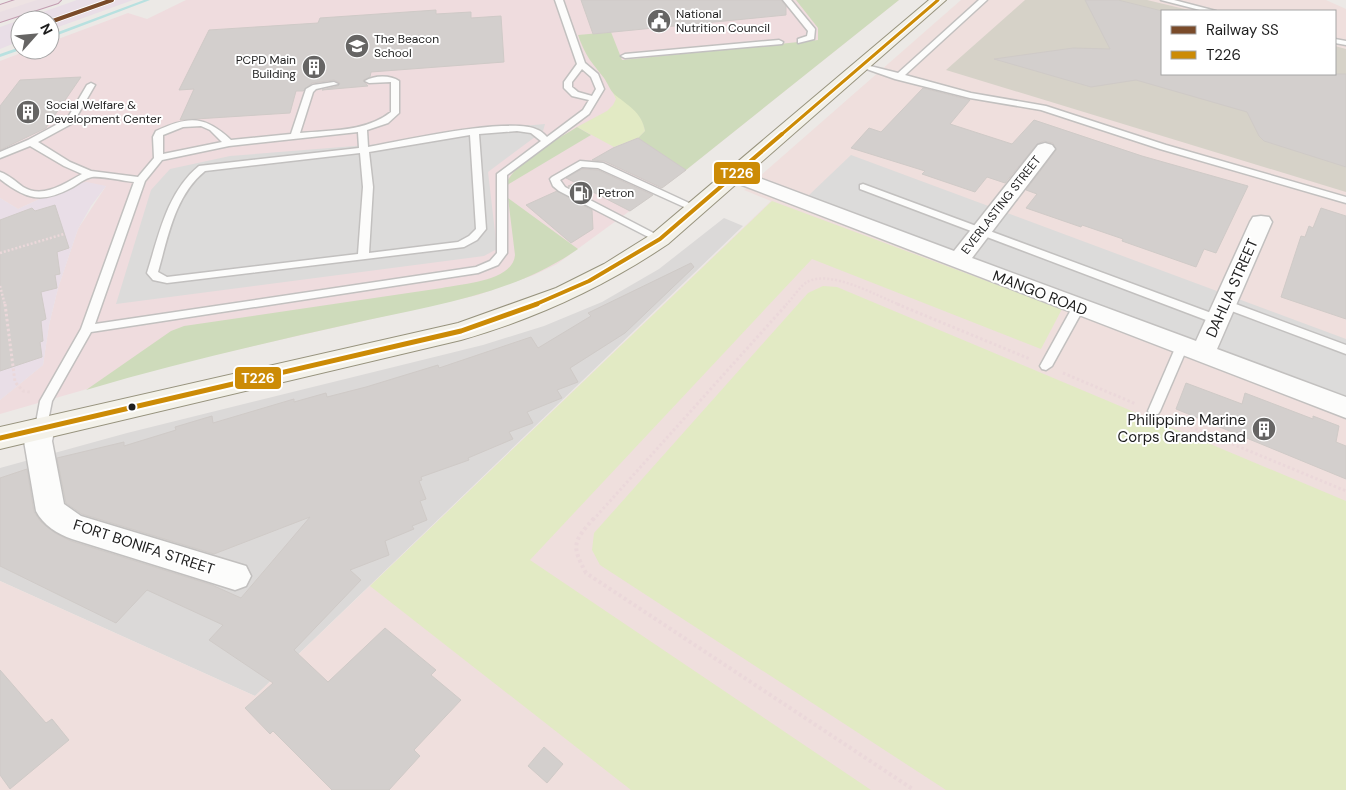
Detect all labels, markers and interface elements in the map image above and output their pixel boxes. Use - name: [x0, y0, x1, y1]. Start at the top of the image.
- place label: National Nutrition Council: [676, 6, 770, 36]
- public building icon: National Nutrition Council: [646, 8, 672, 34]
- north arrow: [10, 10, 60, 60]
- legend: [1161, 10, 1336, 75]
- text: N: [36, 20, 57, 38]
- text: Railway SS: [1206, 20, 1279, 40]
- place label: The Beacon School: [374, 31, 439, 61]
- school or university icon: The Beacon School: [344, 33, 370, 59]
- text: T226: [1206, 45, 1241, 65]
- place label: PCPD Main Building: [236, 52, 296, 82]
- building icon: PCPD Main Building: [301, 54, 327, 80]
- place label: Social Welfare & Development Center: [46, 97, 162, 127]
- building icon: Social Welfare & Development Center: [15, 99, 41, 125]
- street label: EVERLASTING STREET: [958, 152, 1045, 258]
- line badge: T226: [713, 161, 761, 185]
- text: T226: [720, 164, 754, 182]
- fuel station icon: Petron: [568, 180, 594, 206]
- place label: Petron: [598, 185, 634, 201]
- street label: DAHLIA STREET: [1201, 235, 1263, 341]
- street label: MANGO ROAD: [990, 266, 1090, 320]
- line badge: T226: [234, 366, 282, 390]
- text: T226: [241, 369, 275, 387]
- unlabelled marker: [127, 402, 137, 412]
- place label: Philippine Marine Corps Grandstand: [1118, 410, 1246, 447]
- building icon: Philippine Marine Corps Grandstand: [1251, 416, 1277, 442]
- street label: FORT BONIFA STREET: [71, 515, 217, 579]

